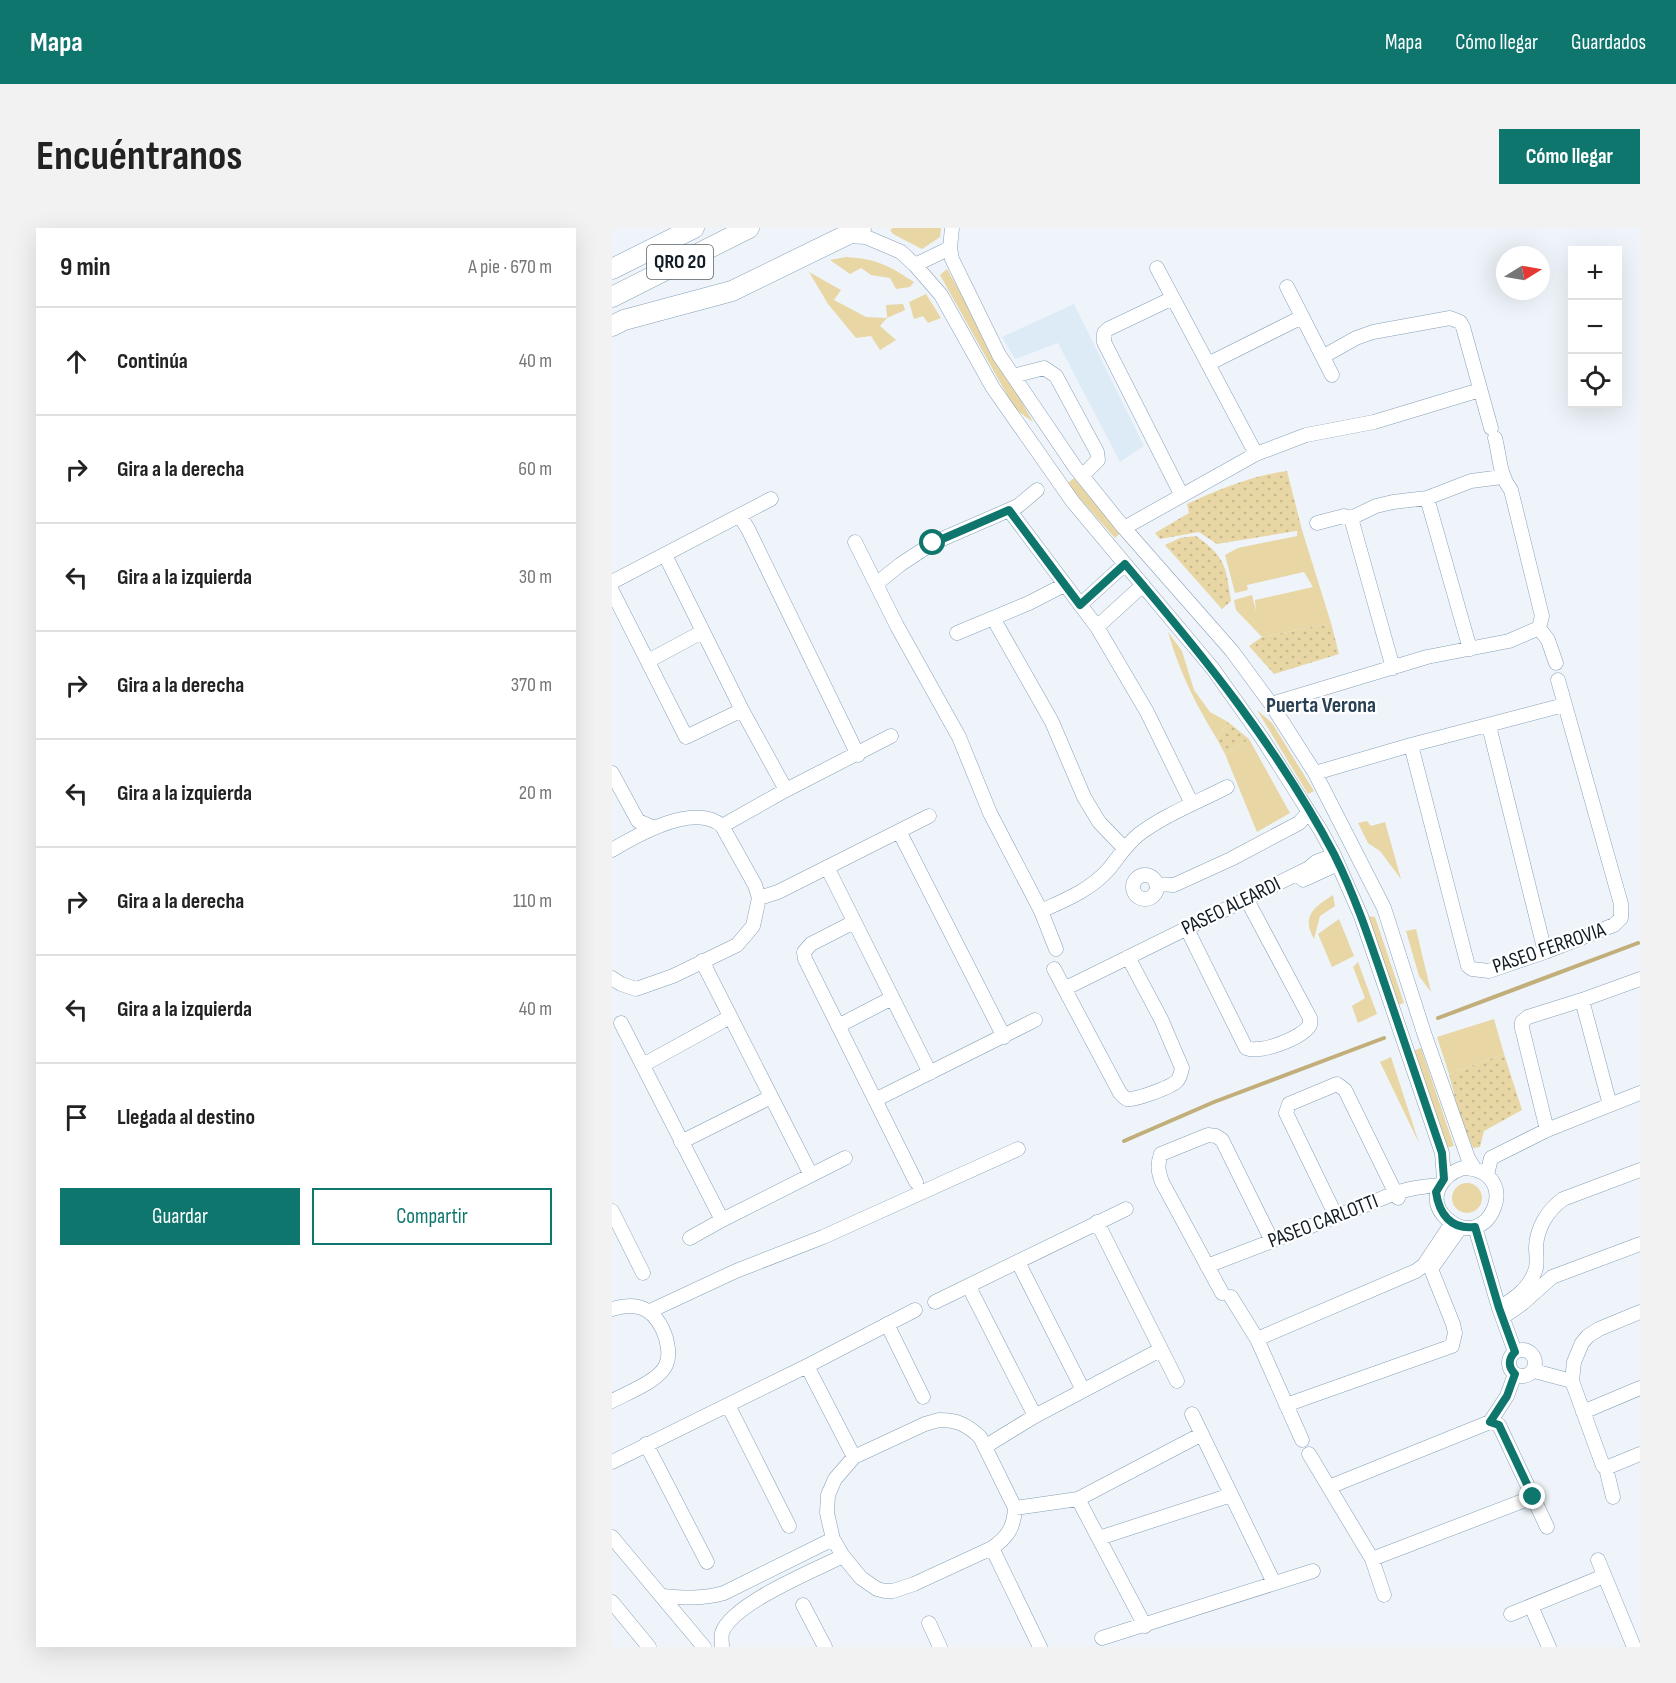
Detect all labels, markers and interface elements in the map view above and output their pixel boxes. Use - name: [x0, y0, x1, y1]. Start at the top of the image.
- text: Mapa: [30, 26, 83, 59]
- text: Mapa: [1385, 30, 1422, 55]
- text: Cómo llegar: [1455, 30, 1538, 55]
- text: Guardados: [1571, 30, 1646, 55]
- button: Cómo llegar: [1499, 129, 1640, 184]
- text: Encuéntranos: [36, 131, 242, 182]
- road number: QRO 20: [647, 245, 713, 279]
- north arrow: [1496, 246, 1550, 300]
- map controls: [1568, 246, 1622, 408]
- button: +: [1568, 246, 1622, 300]
- text: 9 min: [60, 252, 110, 283]
- text: A pie · 670 m: [468, 255, 552, 279]
- button: −: [1568, 300, 1622, 354]
- icon: ahead: [60, 345, 93, 378]
- text: Continúa: [117, 348, 188, 375]
- text: 40 m: [519, 349, 552, 373]
- button: locate: [1568, 354, 1622, 408]
- icon: right: [60, 453, 93, 486]
- text: Gira a la derecha: [117, 456, 244, 483]
- text: 60 m: [518, 457, 552, 481]
- route start: [919, 529, 945, 555]
- icon: left: [60, 561, 93, 594]
- text: Gira a la izquierda: [117, 564, 252, 591]
- text: 30 m: [519, 565, 552, 589]
- icon: right: [60, 669, 93, 702]
- text: Gira a la derecha: [117, 672, 244, 699]
- text: 370 m: [511, 673, 552, 697]
- district label: Puerta Verona: [1266, 692, 1376, 719]
- icon: left: [60, 777, 93, 810]
- text: Gira a la izquierda: [117, 780, 252, 807]
- text: 20 m: [519, 781, 552, 805]
- street label: PASEO ALEARDI: [1177, 871, 1285, 941]
- icon: right: [60, 885, 93, 918]
- text: Gira a la derecha: [117, 888, 244, 915]
- text: 110 m: [513, 889, 552, 913]
- street label: PASEO FERROVIA: [1489, 917, 1610, 979]
- icon: left: [60, 993, 93, 1026]
- text: Gira a la izquierda: [117, 996, 252, 1023]
- text: 40 m: [519, 997, 552, 1021]
- icon: arrive: [60, 1101, 93, 1134]
- text: Llegada al destino: [117, 1104, 255, 1131]
- button: Guardar: [60, 1188, 300, 1245]
- button: Compartir: [312, 1188, 552, 1245]
- street label: PASEO CARLOTTI: [1264, 1189, 1382, 1253]
- route end: [1519, 1483, 1545, 1509]

